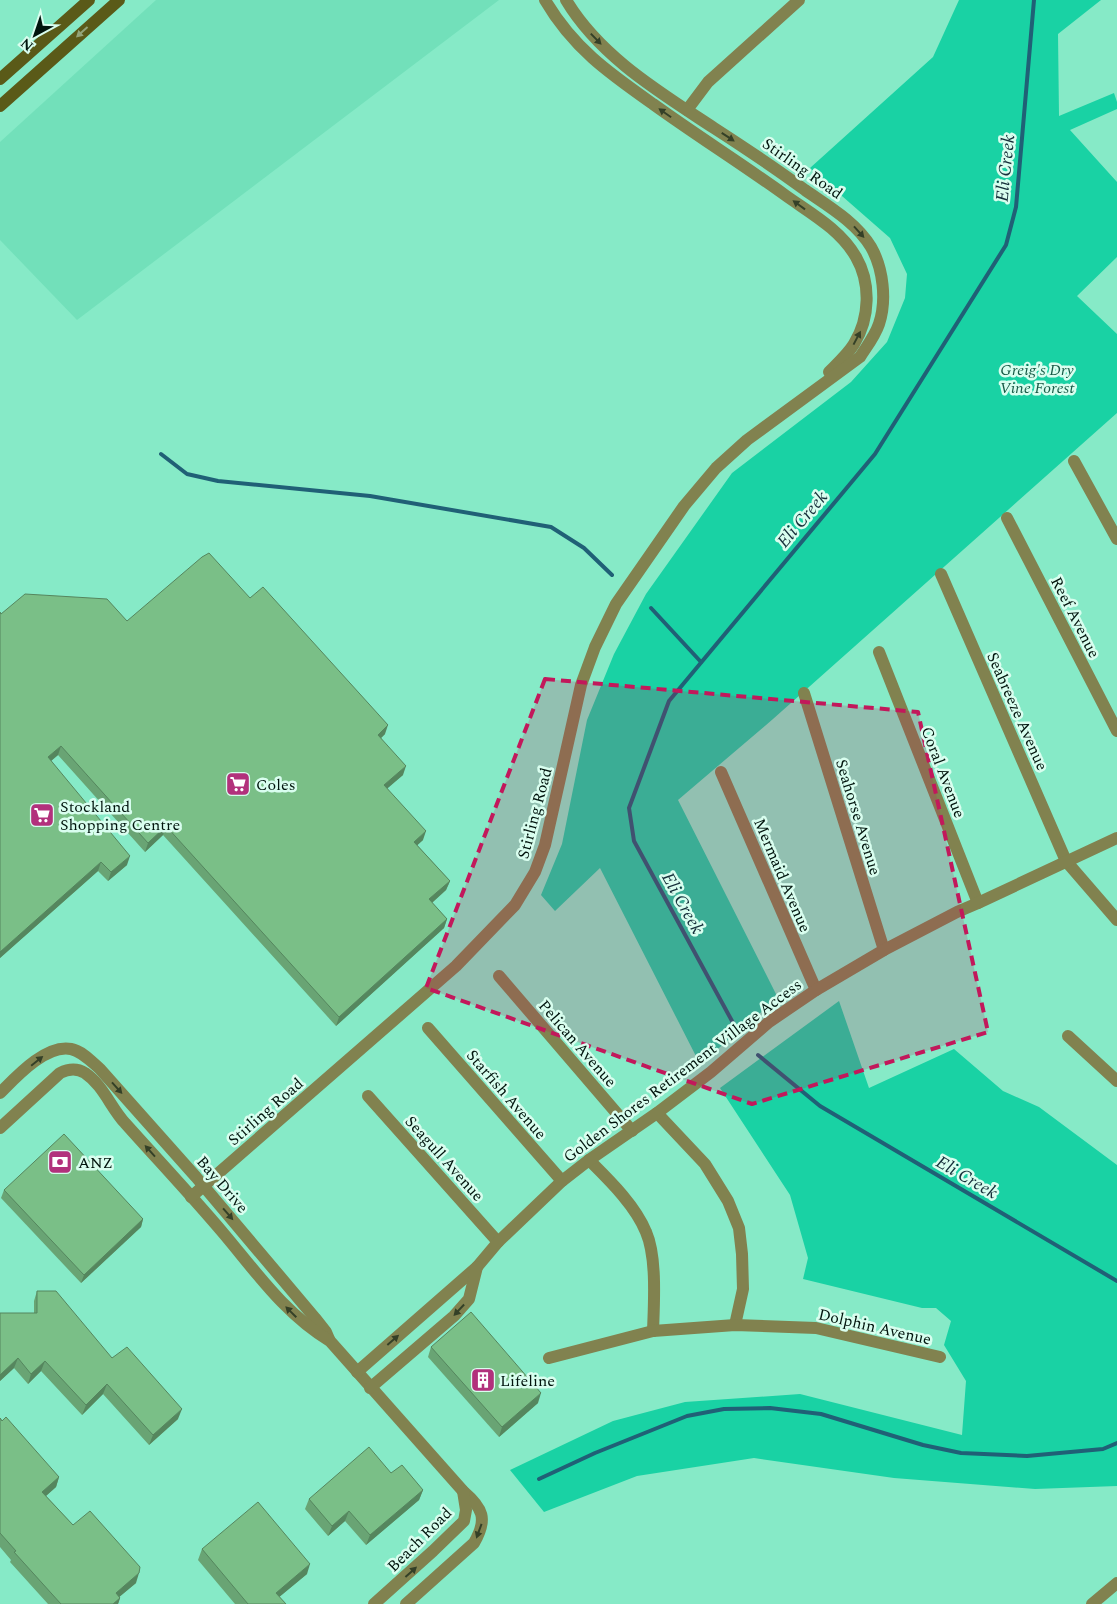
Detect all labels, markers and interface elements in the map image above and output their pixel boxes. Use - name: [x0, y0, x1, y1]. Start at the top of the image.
- north arrow: [10, 10, 60, 60]
- one-way arrow: [76, 27, 89, 38]
- one-way arrow: [590, 32, 602, 44]
- text: N: [16, 33, 38, 56]
- one-way arrow: [659, 108, 672, 118]
- one-way arrow: [721, 132, 735, 141]
- street label: Stirling Road: [757, 132, 848, 205]
- water label: Eli Creek: [989, 132, 1023, 203]
- one-way arrow: [793, 200, 806, 210]
- one-way arrow: [853, 226, 865, 238]
- one-way arrow: [852, 332, 861, 345]
- park label: Greig's Dry Vine Forest: [1000, 358, 1075, 400]
- water label: Eli Creek: [770, 484, 835, 554]
- street label: Reef Avenue: [1044, 573, 1106, 662]
- street label: Seabreeze Avenue: [980, 648, 1054, 774]
- street label: Coral Avenue: [915, 723, 971, 821]
- street label: Seahorse Avenue: [829, 756, 887, 878]
- street label: Stirling Road: [511, 765, 559, 861]
- supermarket icon: Coles: [225, 771, 251, 797]
- place label: Coles: [256, 773, 296, 797]
- place label: Stockland Shopping Centre: [60, 795, 180, 837]
- supermarket icon: Stockland Shopping Centre: [29, 802, 55, 828]
- street label: Mermaid Avenue: [747, 815, 817, 936]
- water label: Eli Creek: [654, 867, 711, 940]
- street label: Golden Shores Retirement Village Access: [558, 973, 807, 1169]
- street label: Pelican Avenue: [532, 995, 622, 1093]
- street label: Starfish Avenue: [460, 1044, 552, 1145]
- one-way arrow: [30, 1055, 43, 1066]
- street label: Stirling Road: [223, 1072, 309, 1151]
- one-way arrow: [111, 1082, 123, 1094]
- street label: Seagull Avenue: [399, 1110, 489, 1207]
- one-way arrow: [144, 1146, 156, 1158]
- bank icon: ANZ: [47, 1149, 73, 1175]
- water label: Eli Creek: [931, 1149, 1003, 1206]
- place label: ANZ: [78, 1151, 113, 1175]
- street label: Bay Drive: [191, 1151, 254, 1219]
- one-way arrow: [222, 1208, 234, 1220]
- street label: Dolphin Avenue: [816, 1302, 934, 1352]
- one-way arrow: [453, 1304, 465, 1316]
- one-way arrow: [285, 1306, 297, 1318]
- one-way arrow: [387, 1334, 400, 1345]
- building icon: Lifeline: [470, 1367, 496, 1393]
- place label: Lifeline: [500, 1369, 555, 1393]
- street label: Beach Road: [382, 1502, 458, 1578]
- one-way arrow: [475, 1524, 483, 1539]
- one-way arrow: [404, 1566, 416, 1578]

